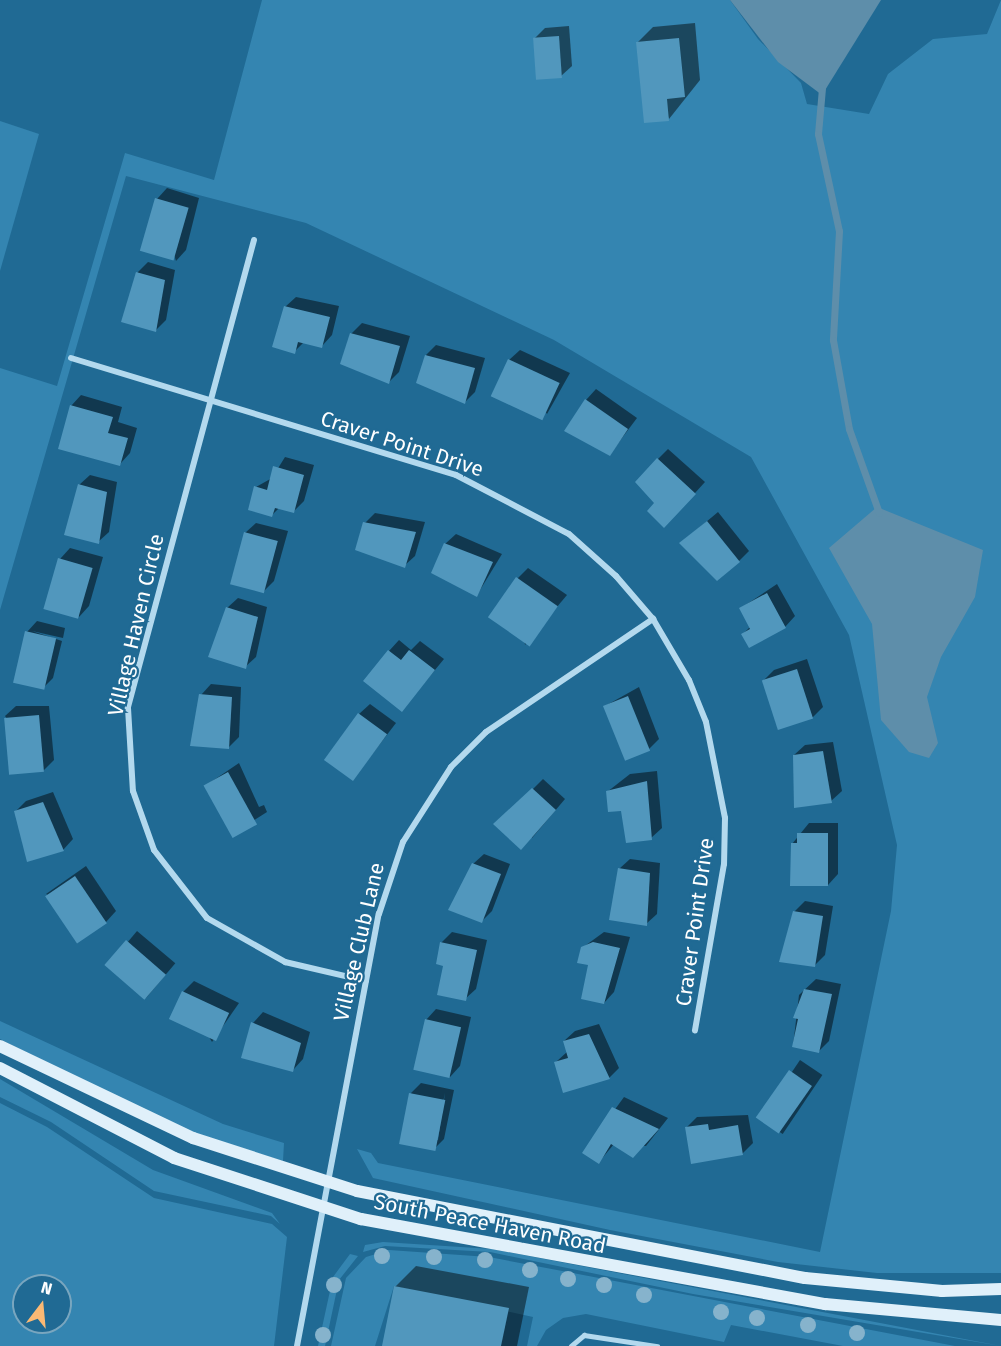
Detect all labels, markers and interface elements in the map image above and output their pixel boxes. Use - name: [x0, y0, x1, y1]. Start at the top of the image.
- street label: Craver Point Drive: [317, 406, 487, 482]
- street label: Village Haven Circle: [103, 531, 169, 719]
- street label: Craver Point Drive: [671, 836, 719, 1008]
- street label: Village Club Lane: [329, 860, 389, 1024]
- street label: South Peace Haven Road: [372, 1189, 608, 1259]
- north arrow: [12, 1274, 72, 1334]
- text: N: [39, 1278, 54, 1299]

